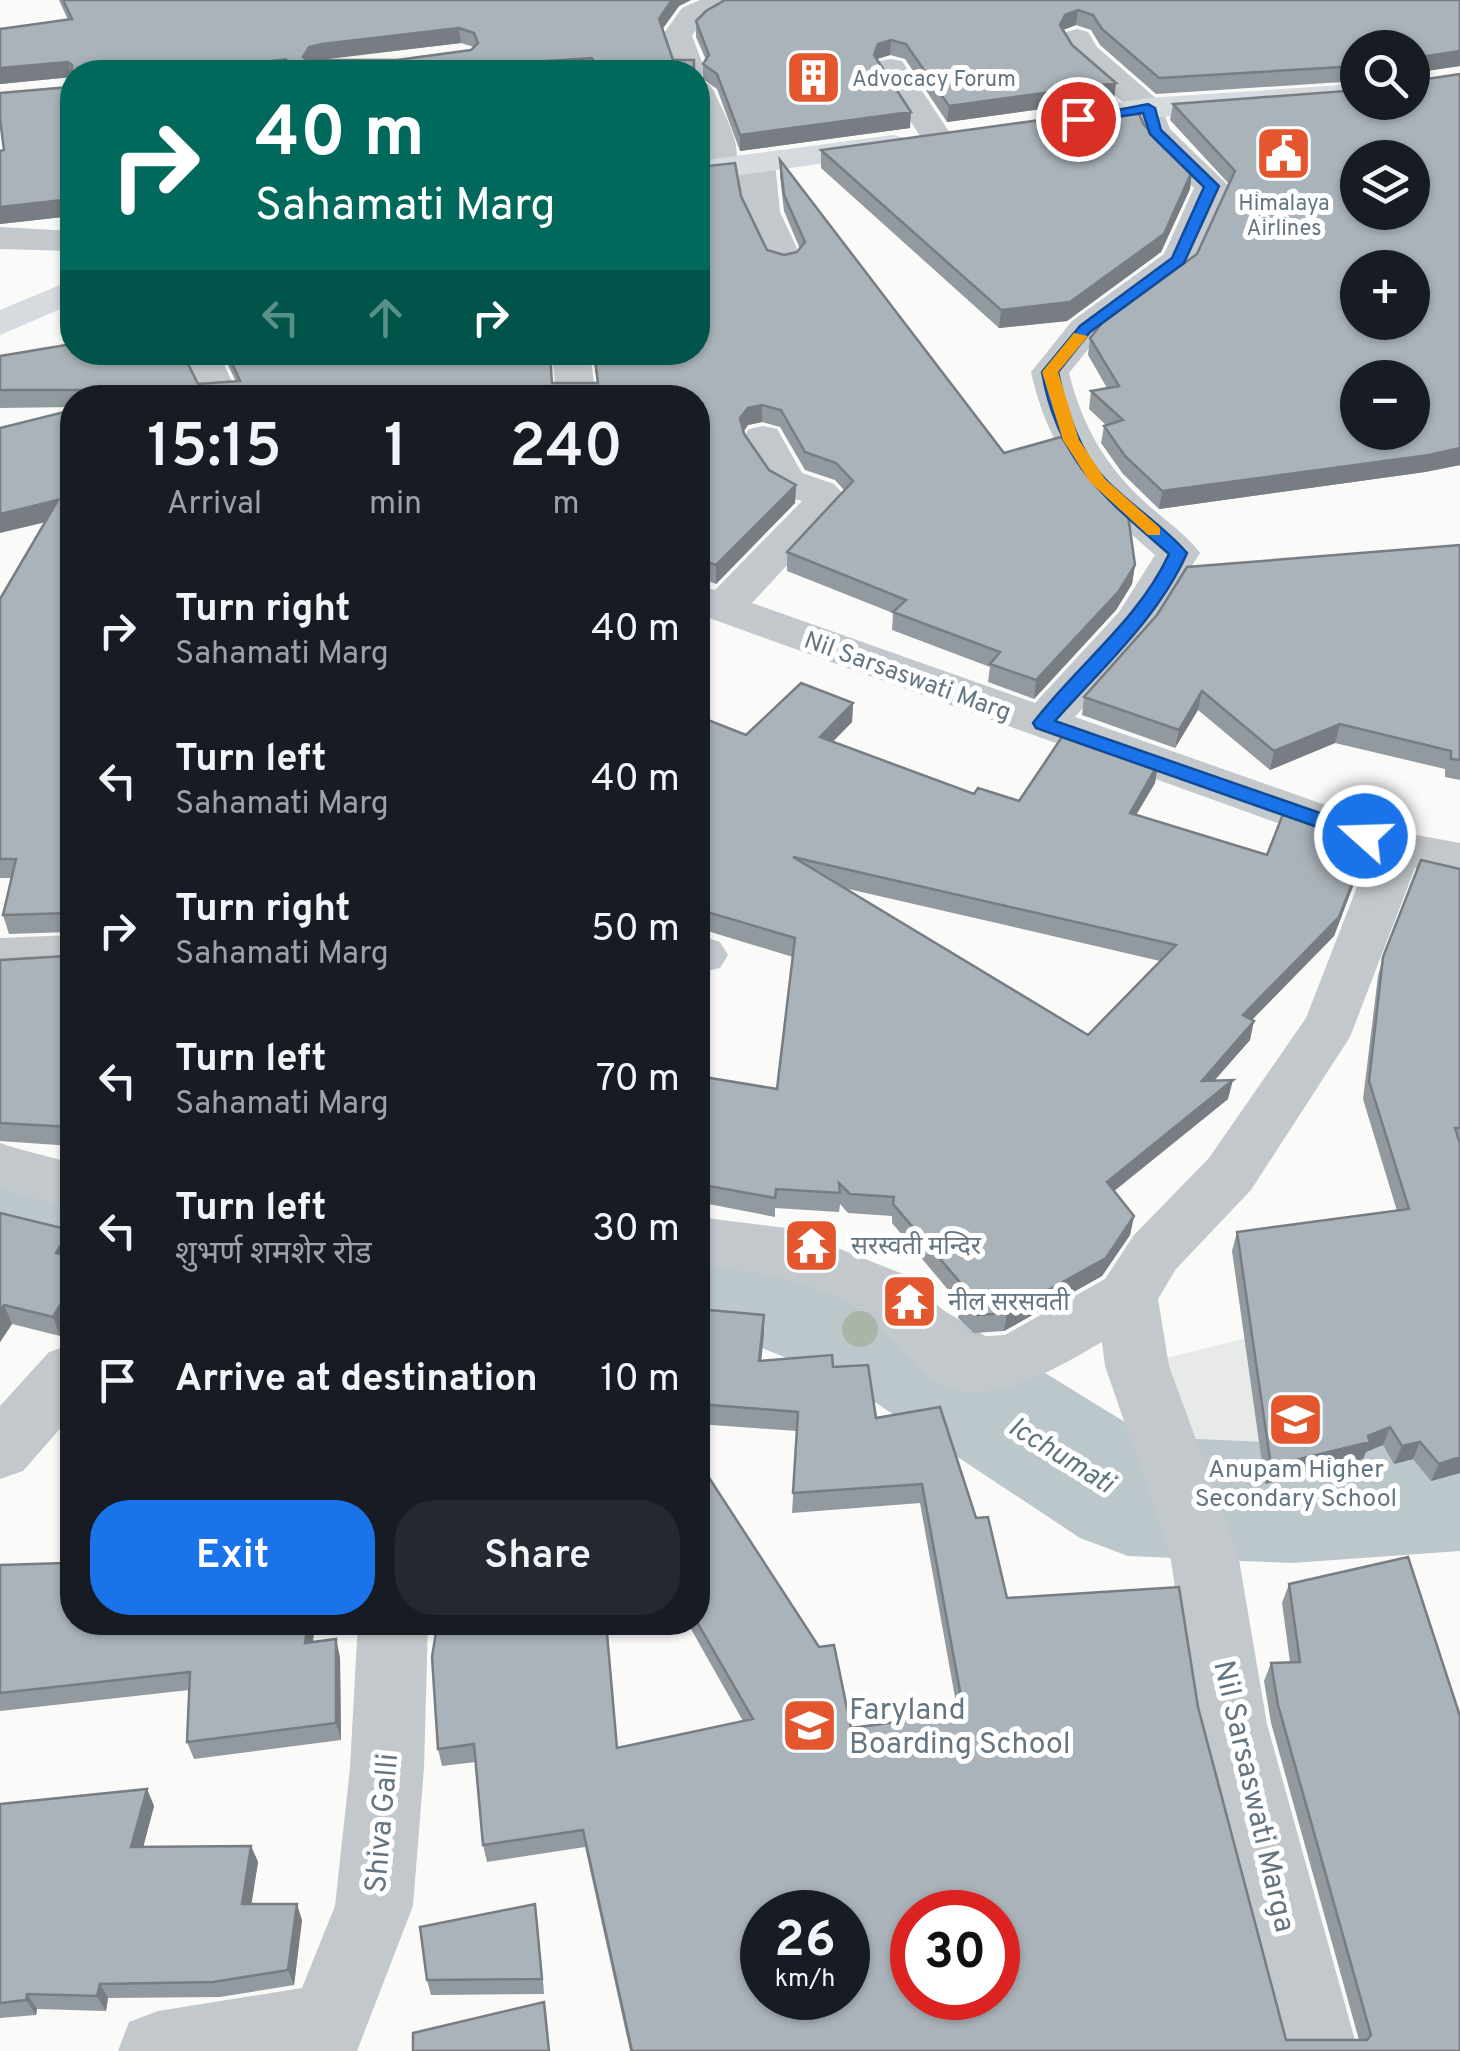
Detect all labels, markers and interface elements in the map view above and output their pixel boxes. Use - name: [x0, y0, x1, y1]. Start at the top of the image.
- map controls: [1340, 30, 1430, 450]
- button: search: [1340, 30, 1430, 120]
- building icon: Advocacy Forum: [783, 48, 843, 108]
- place label: Advocacy Forum: [852, 67, 1016, 94]
- pin: [1036, 77, 1121, 162]
- text: 40 m: [255, 92, 425, 181]
- icon: arrive: [1051, 92, 1106, 147]
- icon: right: [90, 100, 220, 230]
- public building icon: Himalaya Airlines: [1254, 124, 1314, 184]
- button: layers: [1340, 140, 1430, 230]
- text: Sahamati Marg: [255, 179, 556, 236]
- place label: Himalaya Airlines: [1238, 191, 1330, 243]
- button: +: [1340, 250, 1430, 340]
- icon: left: [253, 290, 308, 345]
- icon: ahead: [358, 290, 413, 345]
- icon: right: [463, 290, 518, 345]
- button: −: [1340, 360, 1430, 450]
- text: 15:15: [147, 412, 282, 488]
- text: 1: [384, 412, 407, 488]
- text: 240: [509, 412, 623, 488]
- text: Arrival: [167, 485, 262, 525]
- text: min: [369, 485, 422, 525]
- text: m: [553, 485, 580, 525]
- text: Turn right: [175, 586, 350, 635]
- icon: right: [90, 603, 145, 658]
- text: 40 m: [591, 606, 680, 655]
- street label: Nil Sarsaswati Marg: [799, 625, 1015, 730]
- text: Sahamati Marg: [175, 635, 389, 675]
- text: Turn left: [175, 736, 327, 785]
- icon: left: [90, 753, 145, 808]
- text: 40 m: [591, 756, 680, 805]
- position arrow: [1313, 784, 1417, 888]
- text: Sahamati Marg: [175, 785, 389, 825]
- text: Turn right: [175, 886, 350, 935]
- icon: right: [90, 903, 145, 958]
- text: 50 m: [591, 906, 680, 955]
- text: Sahamati Marg: [175, 935, 389, 975]
- text: Turn left: [175, 1036, 327, 1085]
- icon: left: [90, 1053, 145, 1108]
- text: 70 m: [596, 1056, 680, 1105]
- text: Sahamati Marg: [175, 1085, 389, 1125]
- text: Turn left: [175, 1185, 327, 1234]
- icon: left: [90, 1203, 145, 1258]
- text: 30 m: [592, 1206, 680, 1255]
- temple icon: सरस्वती मन्दिर: [782, 1215, 842, 1275]
- place label: सरस्वती मन्दिर: [851, 1231, 982, 1264]
- text: शुभर्ण शमशेर रोड: [175, 1235, 372, 1275]
- temple icon: नील सरसवती: [879, 1271, 939, 1331]
- place label: नील सरसवती: [948, 1287, 1070, 1320]
- icon: arrive: [90, 1353, 145, 1408]
- text: Arrive at destination: [175, 1356, 538, 1405]
- text: 10 m: [600, 1356, 680, 1405]
- school or university icon: Anupam Higher Secondary School: [1266, 1389, 1326, 1449]
- water label: Icchumati: [1001, 1410, 1122, 1504]
- place label: Anupam Higher Secondary School: [1195, 1455, 1397, 1516]
- button: Exit: [90, 1500, 375, 1615]
- button: Share: [395, 1500, 680, 1615]
- street label: Nil Sarsaswati Marga: [1203, 1657, 1302, 1936]
- place label: Faryland Boarding School: [849, 1693, 1071, 1764]
- school or university icon: Faryland Boarding School: [780, 1696, 840, 1756]
- street label: Shiva Galli: [359, 1752, 408, 1894]
- speed limit sign: 30: [890, 1890, 1020, 2020]
- text: 26: [774, 1911, 836, 1974]
- text: km/h: [775, 1964, 835, 1996]

